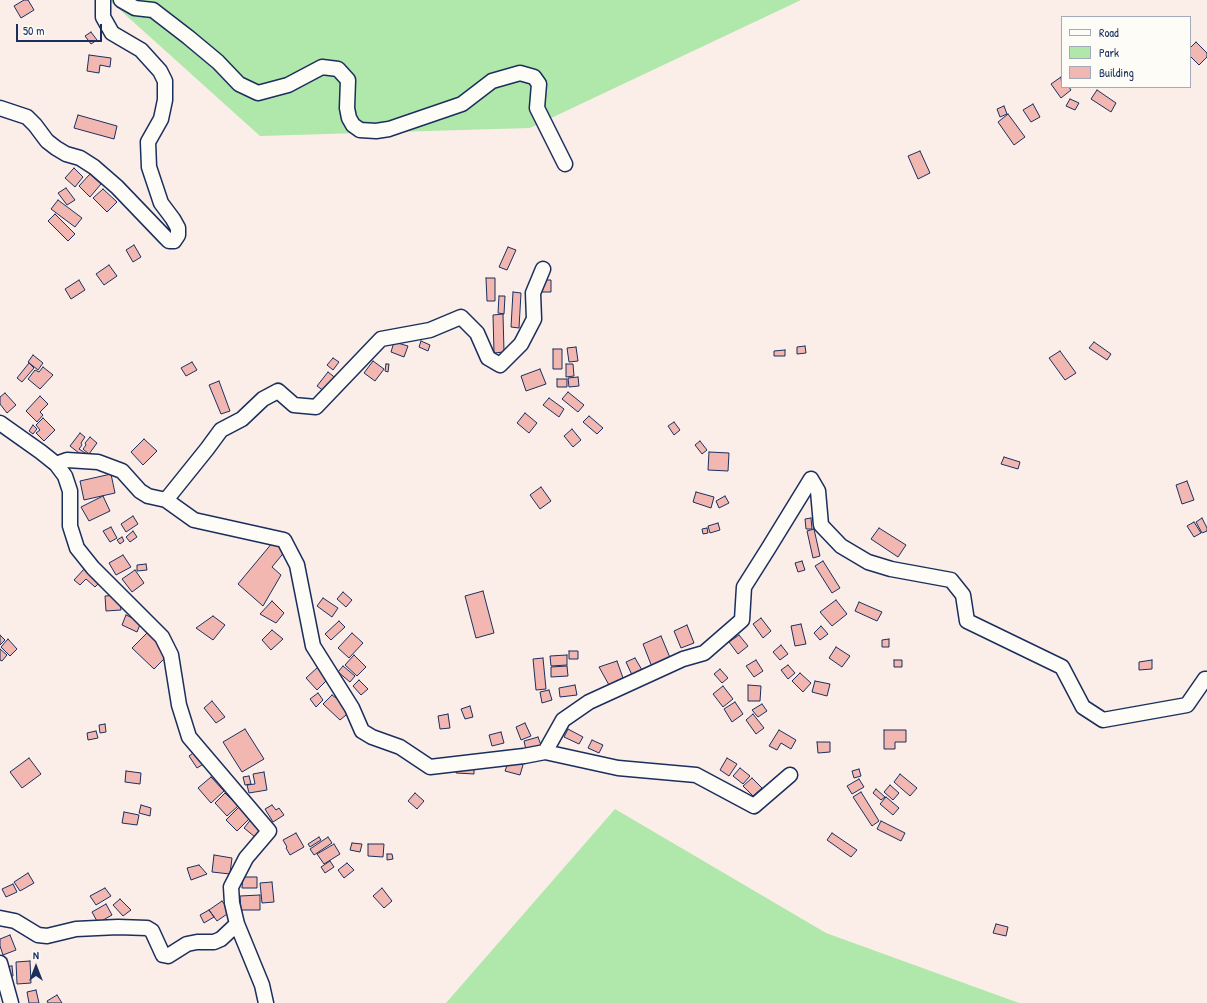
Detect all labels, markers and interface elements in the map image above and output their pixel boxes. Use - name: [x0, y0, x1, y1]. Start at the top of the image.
- scale bar: [18, 16, 104, 42]
- legend: [1061, 16, 1191, 88]
- text: 50 m: [23, 22, 44, 39]
- text: Road: [1099, 24, 1119, 41]
- text: Park: [1099, 44, 1119, 61]
- text: Building: [1099, 64, 1134, 81]
- north arrow: [16, 947, 56, 987]
- text: N: [33, 948, 39, 962]

